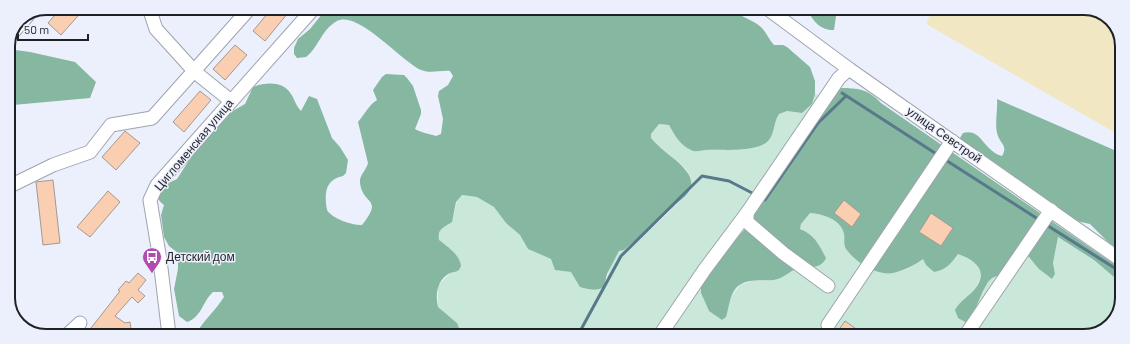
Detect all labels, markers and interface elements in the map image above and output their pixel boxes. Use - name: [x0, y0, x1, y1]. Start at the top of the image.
- scale bar: [18, 16, 88, 42]
- text: 50 m: [24, 22, 49, 36]
- street label: Цигломенская улица: [151, 96, 237, 194]
- street label: улица Севстрой: [904, 103, 985, 166]
- bus stop icon: Детский дом: [141, 246, 163, 274]
- place label: Детский дом: [166, 249, 235, 264]

